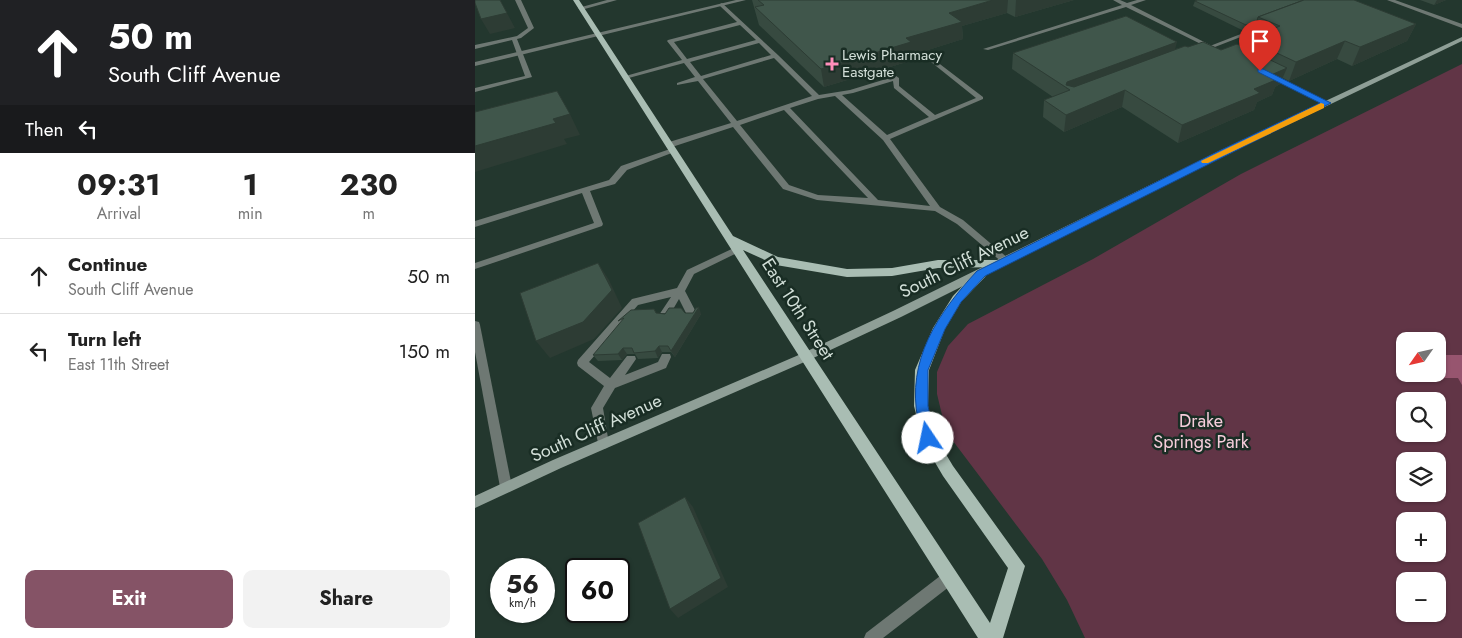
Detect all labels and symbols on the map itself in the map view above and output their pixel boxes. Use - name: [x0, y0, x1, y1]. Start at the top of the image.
- pin: [1239, 20, 1281, 71]
- place label: Lewis Pharmacy Eastgate: [842, 44, 942, 83]
- marker: Lewis Pharmacy Eastgate: [826, 58, 838, 70]
- street label: South Cliff Avenue: [895, 219, 1033, 305]
- street label: East 10th Street: [755, 253, 841, 366]
- north arrow: [1396, 332, 1446, 382]
- street label: South Cliff Avenue: [526, 387, 666, 469]
- park label: Drake Springs Park: [1153, 408, 1249, 455]
- position arrow: [901, 411, 953, 463]
- speed limit sign: 60: [565, 558, 630, 623]

